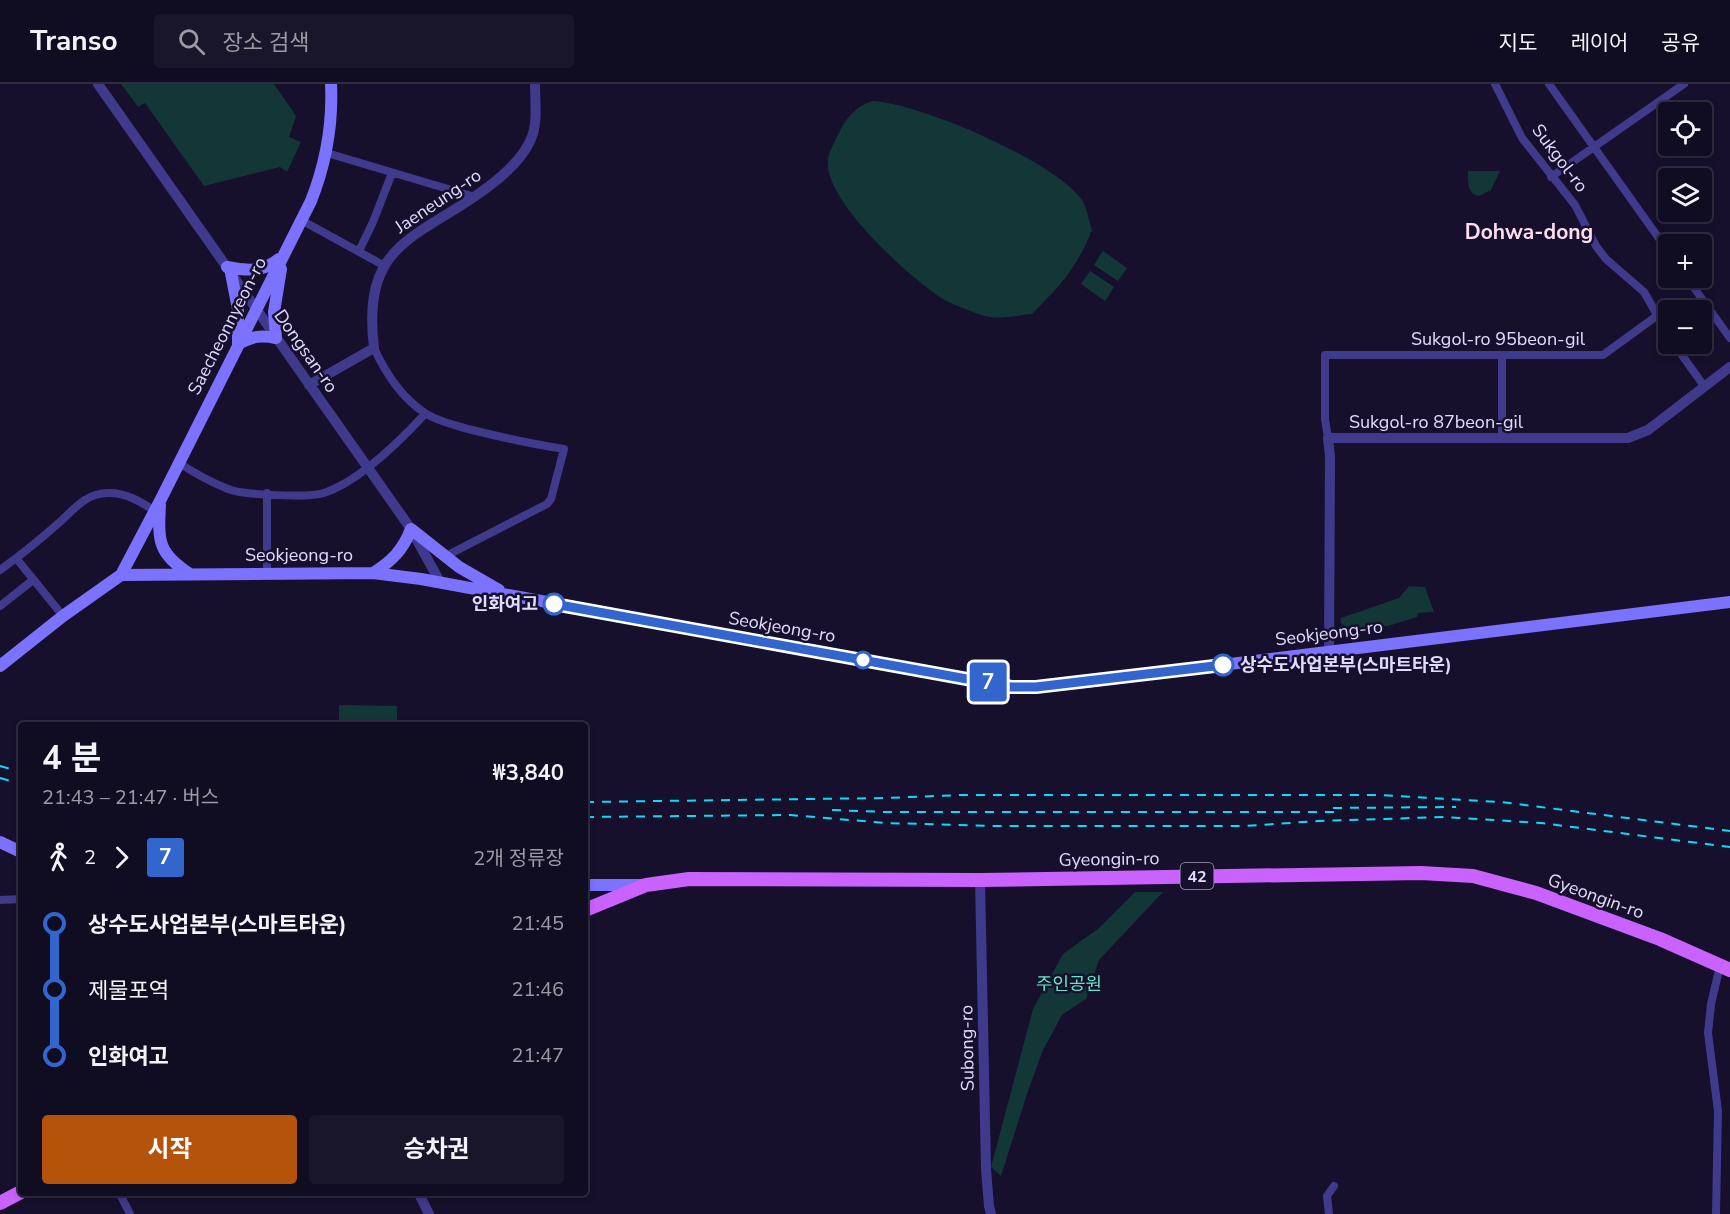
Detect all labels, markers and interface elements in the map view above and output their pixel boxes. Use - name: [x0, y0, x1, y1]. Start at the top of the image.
- search box: [154, 14, 574, 68]
- text: Transo: [30, 22, 118, 60]
- icon: search: [175, 25, 208, 58]
- text: 장소 검색: [223, 28, 309, 58]
- text: 지도: [1499, 29, 1537, 57]
- text: 레이어: [1570, 29, 1628, 57]
- text: 공유: [1661, 29, 1700, 57]
- map controls: [1658, 102, 1712, 354]
- button: locate: [1658, 102, 1712, 156]
- street label: Sukgol-ro: [1526, 119, 1594, 197]
- street label: Jaeneung-ro: [389, 163, 486, 239]
- button: layers: [1658, 168, 1712, 222]
- district label: Dohwa-dong: [1465, 218, 1593, 246]
- button: +: [1658, 234, 1712, 288]
- street label: Saecheonnyeon-ro: [182, 253, 272, 399]
- button: −: [1658, 300, 1712, 354]
- street label: Dongsan-ro: [268, 305, 344, 397]
- street label: Sukgol-ro 95beon-gil: [1411, 327, 1586, 351]
- street label: Sukgol-ro 87beon-gil: [1349, 410, 1524, 434]
- street label: Seokjeong-ro: [245, 543, 353, 567]
- place label: 인화여고: [472, 592, 538, 616]
- marker: 인화여고: [543, 593, 565, 615]
- street label: Seokjeong-ro: [727, 606, 837, 648]
- street label: Seokjeong-ro: [1274, 614, 1384, 652]
- unlabelled marker: [854, 651, 872, 669]
- place label: 상수도사업본부(스마트타운): [1240, 653, 1452, 677]
- marker: 상수도사업본부(스마트타운): [1212, 654, 1234, 676]
- line badge: 7: [968, 662, 1008, 702]
- text: 7: [982, 668, 994, 696]
- text: 4 분: [42, 736, 101, 781]
- text: ₩3,840: [493, 758, 564, 788]
- text: 21:43 – 21:47 · 버스: [42, 784, 219, 811]
- icon: walk: [42, 841, 75, 874]
- icon: forward: [105, 841, 138, 874]
- text: 7: [159, 843, 172, 871]
- text: 2: [84, 844, 96, 871]
- text: 2개 정류장: [473, 845, 564, 872]
- street label: Gyeongin-ro: [1058, 846, 1160, 872]
- road number: 42: [1180, 863, 1214, 889]
- street label: Gyeongin-ro: [1544, 867, 1648, 925]
- text: 상수도사업본부(스마트타운): [88, 910, 347, 940]
- text: 21:45: [511, 910, 564, 937]
- park label: 주인공원: [1036, 972, 1102, 996]
- text: 제물포역: [88, 976, 169, 1006]
- text: 21:46: [511, 976, 564, 1003]
- street label: Subong-ro: [954, 1005, 980, 1091]
- text: 인화여고: [88, 1042, 169, 1072]
- text: 21:47: [511, 1042, 564, 1069]
- button: 시작: [42, 1115, 297, 1184]
- button: 승차권: [309, 1115, 564, 1184]

